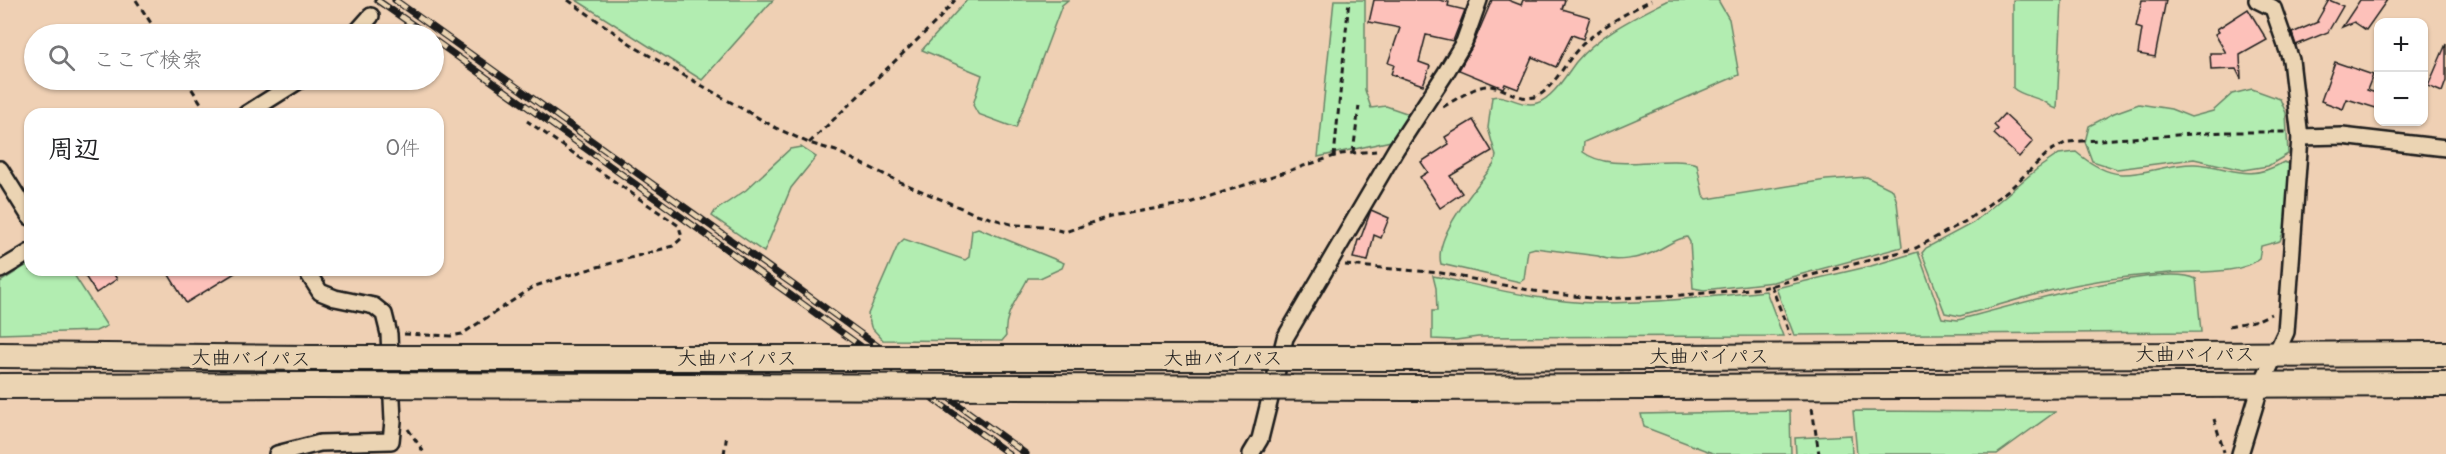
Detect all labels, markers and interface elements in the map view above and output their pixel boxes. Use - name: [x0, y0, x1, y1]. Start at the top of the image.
- map controls: [2374, 18, 2428, 126]
- button: +: [2374, 18, 2428, 72]
- search box: [24, 24, 444, 90]
- icon: search: [45, 41, 78, 74]
- text: ここで検索: [93, 41, 203, 74]
- button: −: [2374, 72, 2428, 126]
- text: 周辺: [48, 128, 100, 167]
- text: 0件: [385, 132, 420, 162]
- street label: 大曲バイパス: [2135, 338, 2255, 368]
- street label: 大曲バイパス: [1649, 340, 1769, 370]
- street label: 大曲バイパス: [191, 341, 311, 373]
- street label: 大曲バイパス: [677, 342, 797, 372]
- street label: 大曲バイパス: [1163, 342, 1283, 372]

